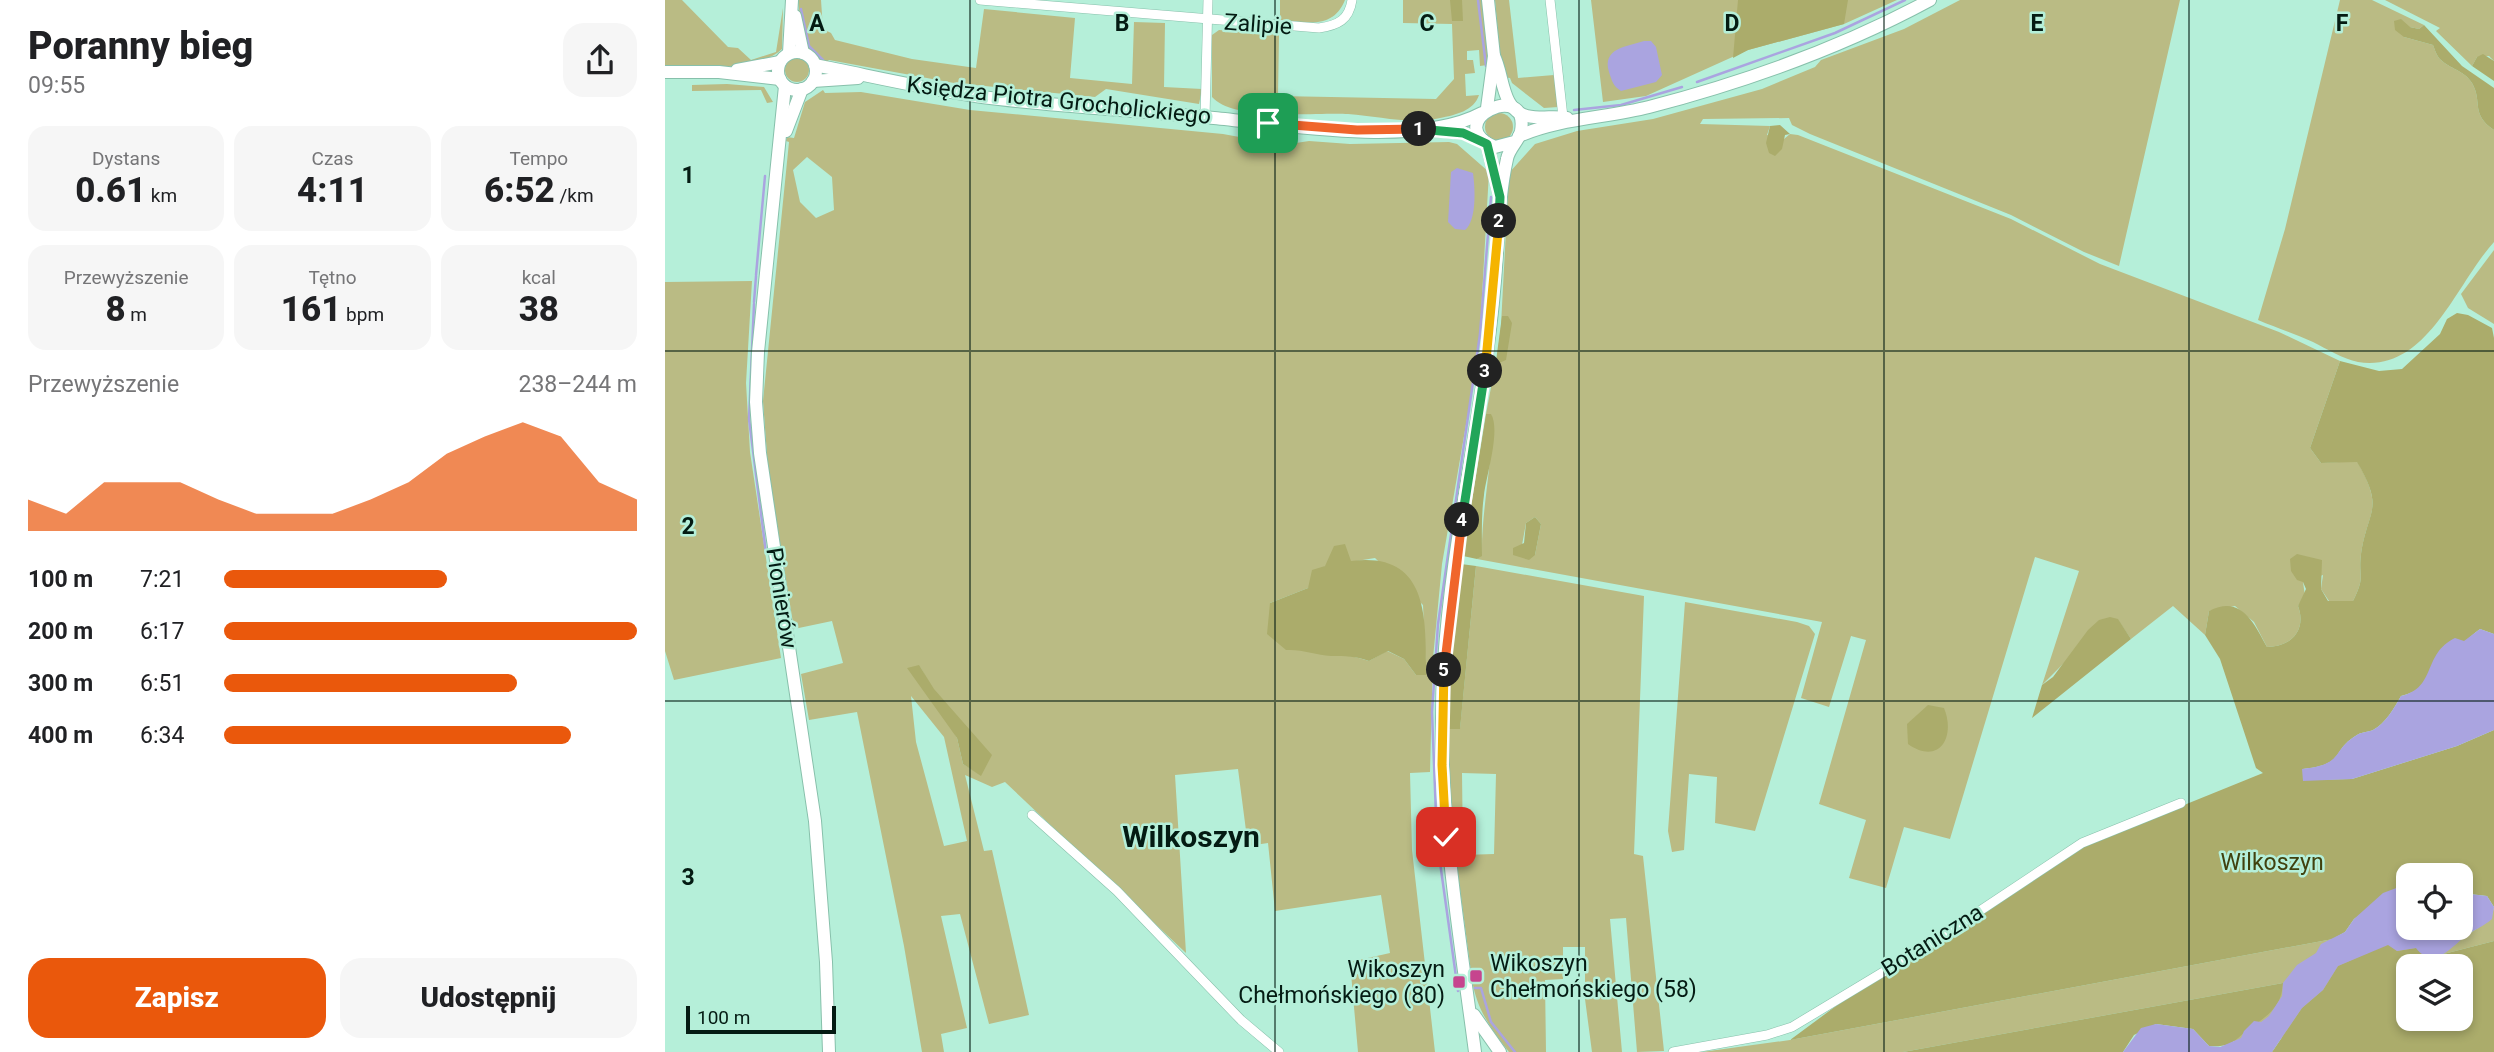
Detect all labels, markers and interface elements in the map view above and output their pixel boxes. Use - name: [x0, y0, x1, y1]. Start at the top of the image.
- street label: Zalipie: [1223, 9, 1293, 40]
- text: A: [809, 10, 825, 37]
- text: B: [1115, 10, 1129, 37]
- text: C: [1419, 10, 1435, 37]
- text: D: [1725, 10, 1739, 37]
- text: E: [2031, 10, 2044, 37]
- text: F: [2336, 10, 2349, 37]
- button: share: [563, 23, 637, 97]
- text: Poranny bieg: [28, 24, 253, 68]
- street label: Księdza Piotra Grocholickiego: [905, 71, 1212, 130]
- text: 09:55: [28, 72, 85, 99]
- pin: [1238, 93, 1298, 153]
- icon: arrive: [1249, 104, 1287, 142]
- pin: 1: [1401, 111, 1437, 146]
- text: 1: [1413, 117, 1424, 140]
- text: Dystans: [92, 147, 160, 170]
- text: Czas: [312, 147, 353, 170]
- text: Tempo: [509, 147, 568, 170]
- text: 1: [681, 162, 695, 189]
- text: 0.61: [75, 170, 146, 211]
- text: 4:11: [297, 170, 368, 211]
- text: 6:52: [484, 170, 555, 211]
- text: km: [146, 184, 177, 207]
- text: /km: [555, 184, 594, 207]
- pin: 2: [1481, 204, 1517, 238]
- text: 2: [1493, 209, 1504, 232]
- text: Przewyższenie: [64, 266, 189, 289]
- text: Tętno: [308, 266, 357, 289]
- text: kcal: [522, 266, 556, 289]
- text: 8: [105, 289, 126, 330]
- text: 161: [281, 289, 341, 330]
- text: 38: [519, 289, 559, 330]
- text: m: [126, 303, 147, 326]
- text: bpm: [341, 303, 384, 326]
- pin: 3: [1467, 354, 1503, 388]
- text: 3: [1479, 359, 1490, 382]
- text: Przewyższenie: [28, 371, 179, 398]
- text: 238–244 m: [518, 371, 637, 398]
- pin: 4: [1445, 503, 1479, 538]
- text: 4: [1456, 508, 1467, 531]
- text: 2: [681, 513, 695, 540]
- street label: Pionierów: [760, 546, 803, 650]
- text: 100 m: [28, 566, 93, 593]
- text: 7:21: [140, 566, 184, 593]
- text: 200 m: [28, 618, 93, 645]
- text: 6:17: [140, 618, 184, 645]
- pin: 5: [1427, 652, 1461, 688]
- text: 5: [1438, 658, 1449, 681]
- text: 300 m: [28, 670, 93, 697]
- text: 6:51: [140, 670, 184, 697]
- text: 400 m: [28, 722, 93, 749]
- text: 6:34: [140, 722, 184, 749]
- pin: [1416, 807, 1476, 867]
- icon: check: [1427, 818, 1465, 856]
- district label: Wilkoszyn: [1122, 819, 1260, 854]
- park label: Wilkoszyn: [2220, 849, 2324, 876]
- map controls: [2396, 863, 2473, 1031]
- button: locate: [2396, 863, 2473, 940]
- text: 3: [681, 864, 695, 891]
- street label: Botaniczna: [1877, 899, 1988, 982]
- place label: Wikoszyn Chełmońskiego (58): [1490, 950, 1697, 1003]
- button: layers: [2396, 954, 2473, 1031]
- place label: Wikoszyn Chełmońskiego (80): [1238, 956, 1445, 1009]
- button: Zapisz: [28, 958, 326, 1038]
- button: Udostępnij: [340, 958, 637, 1038]
- marker: Wikoszyn Chełmońskiego (58): [1468, 968, 1484, 984]
- marker: Wikoszyn Chełmońskiego (80): [1451, 974, 1467, 990]
- scale bar: [686, 1003, 837, 1035]
- text: 100 m: [697, 1006, 750, 1029]

